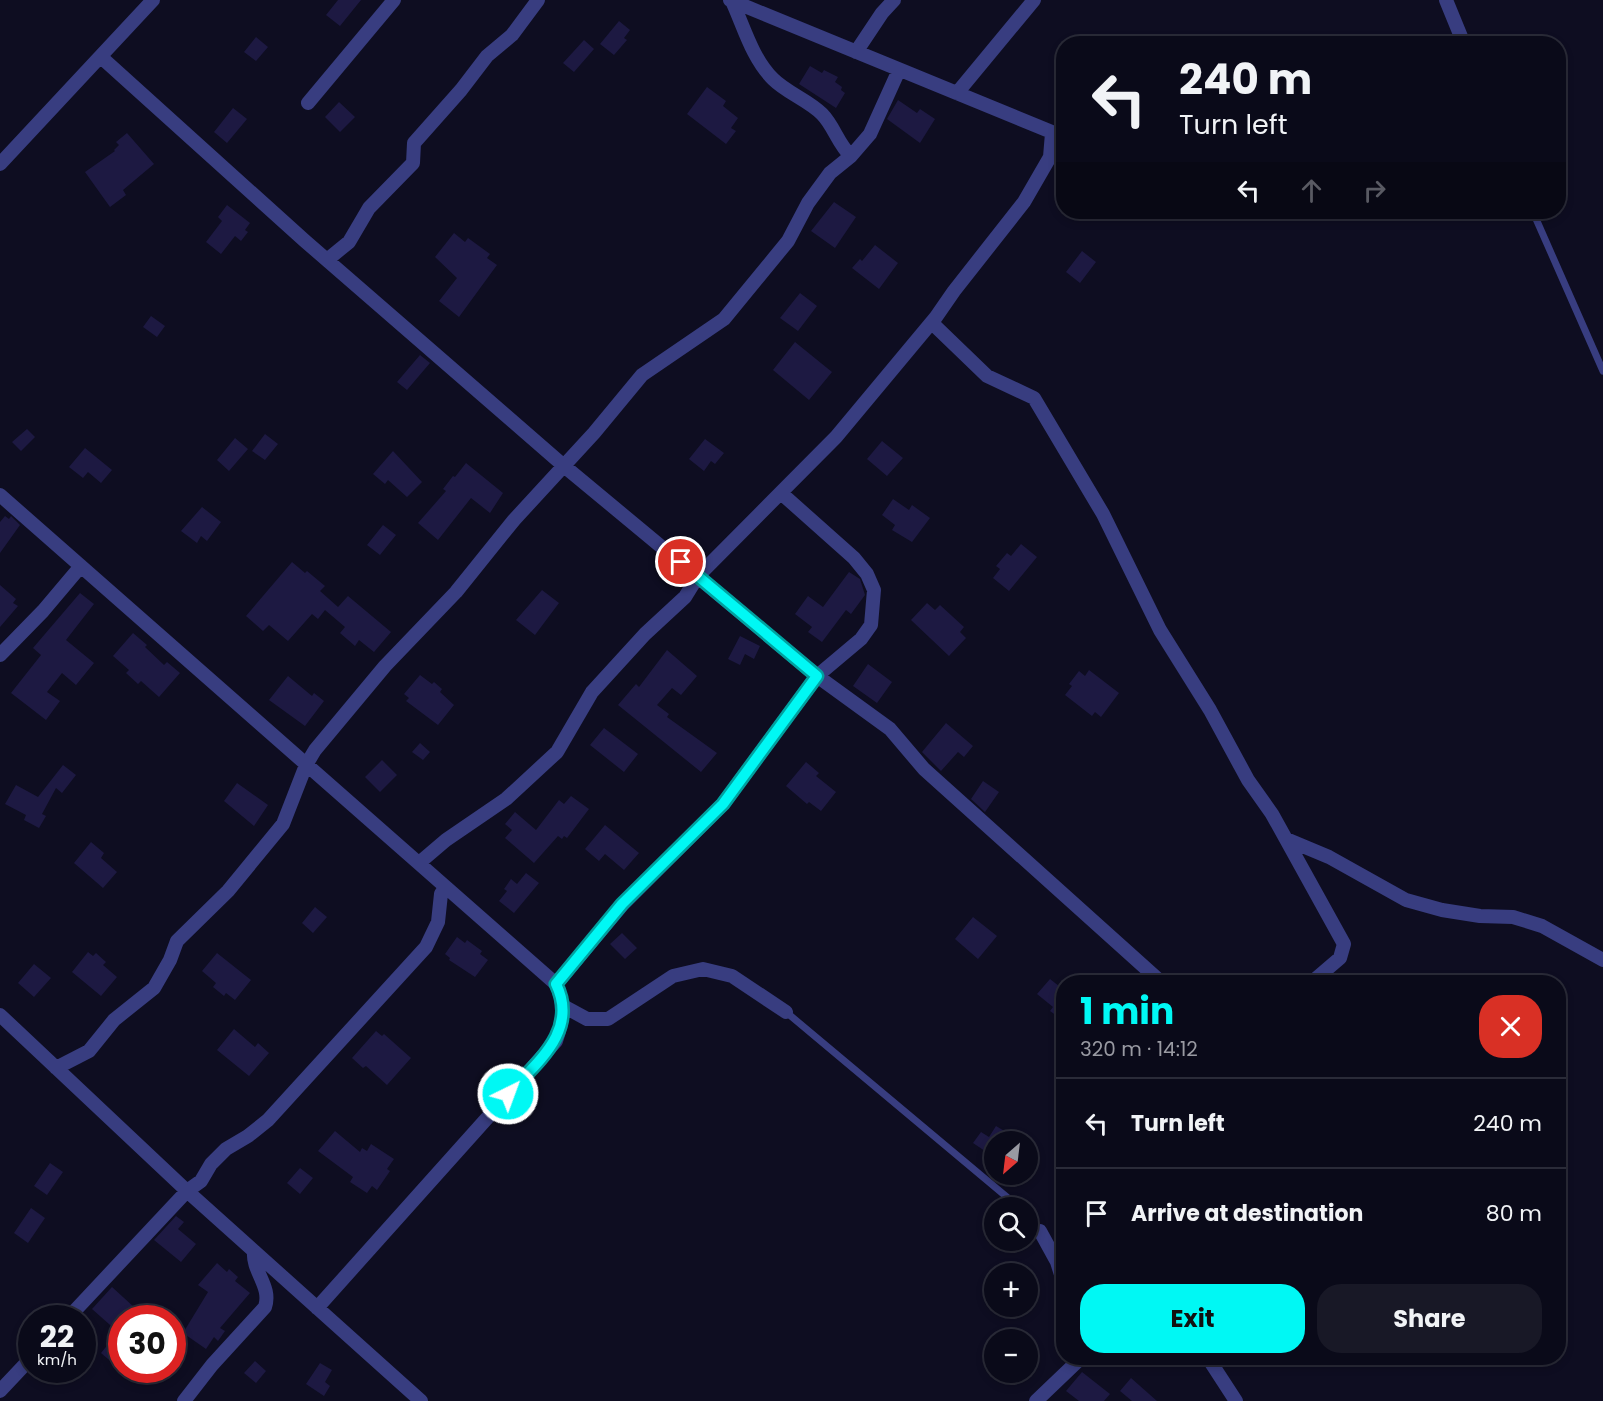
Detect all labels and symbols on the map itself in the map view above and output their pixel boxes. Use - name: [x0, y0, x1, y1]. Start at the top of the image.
- pin: [655, 536, 706, 587]
- position arrow: [476, 1062, 540, 1126]
- north arrow: [984, 1131, 1038, 1185]
- speed limit sign: 30: [108, 1305, 186, 1383]

